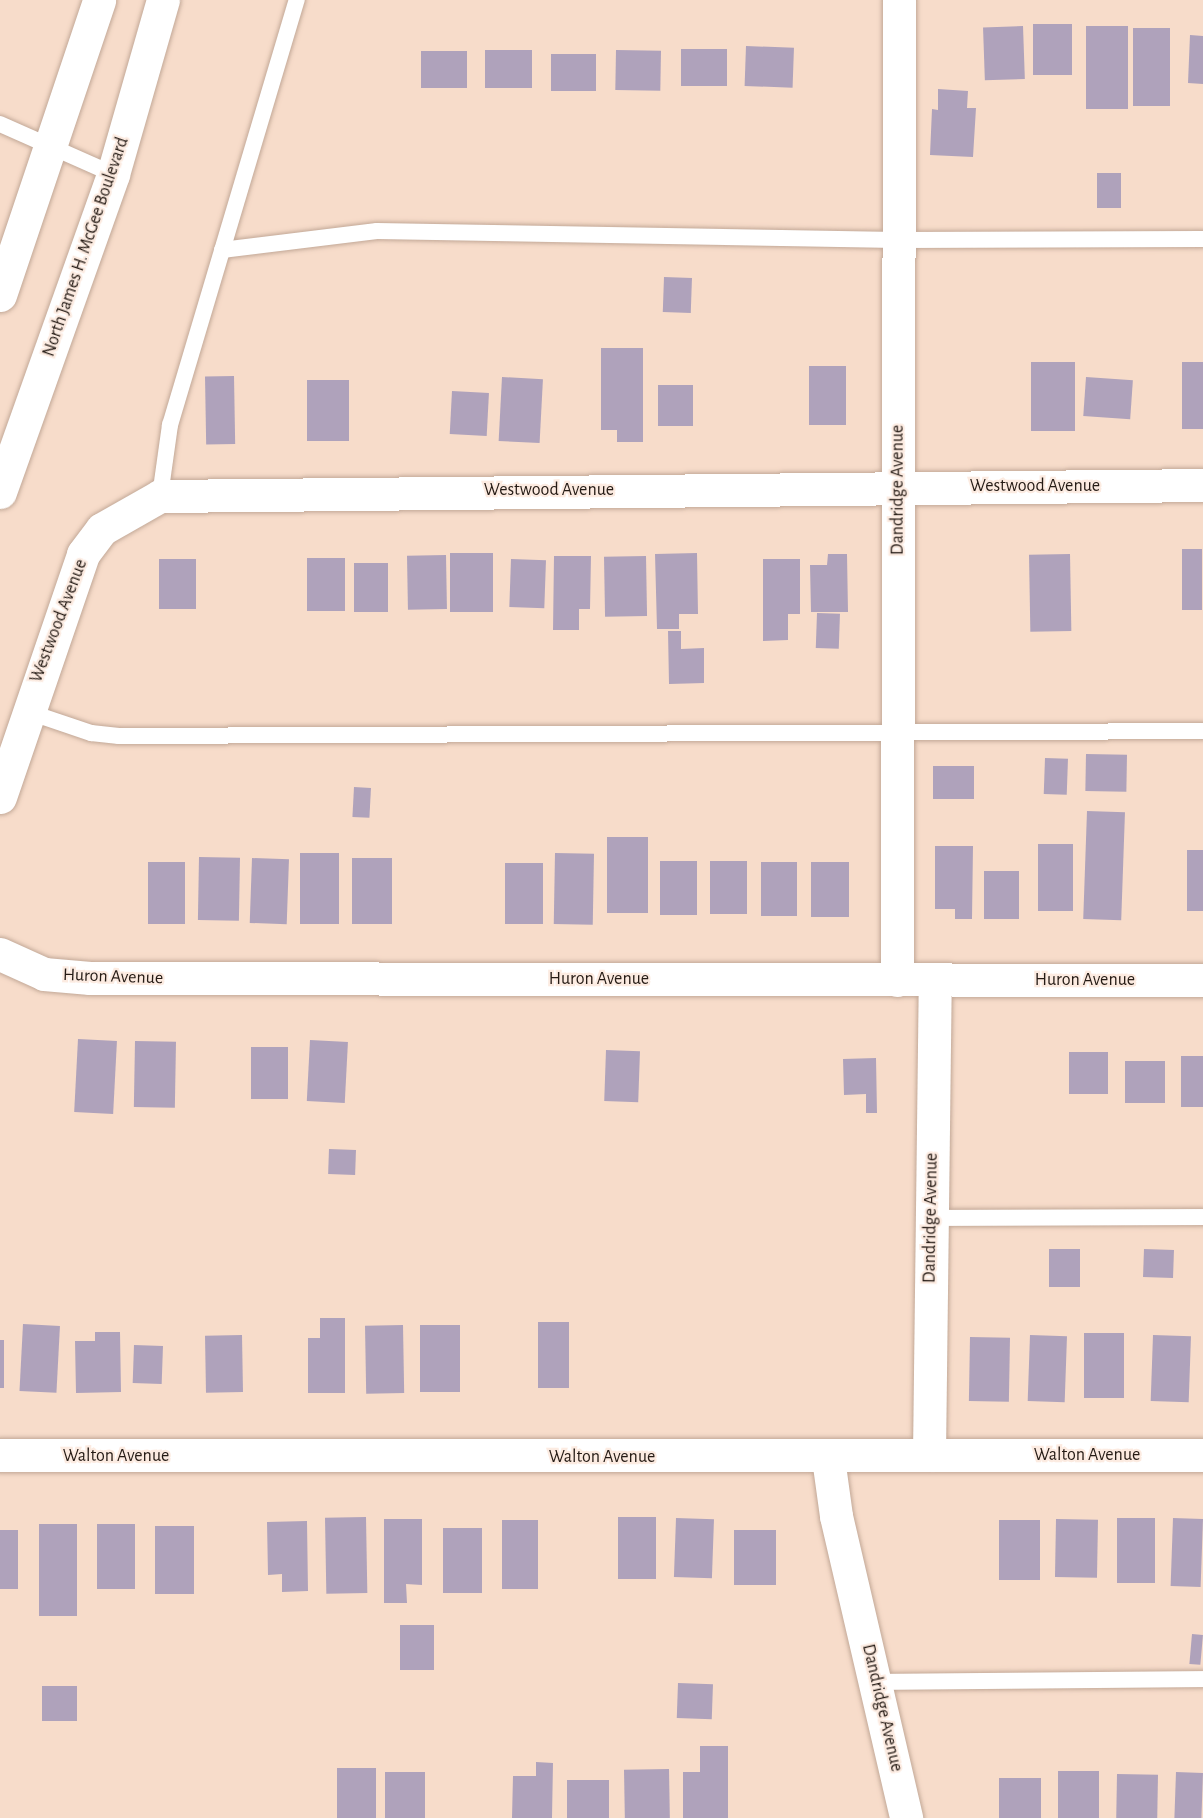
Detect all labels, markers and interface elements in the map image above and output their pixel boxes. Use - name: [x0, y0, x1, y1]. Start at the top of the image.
- street label: North James H. McGee Boulevard: [38, 134, 134, 360]
- street label: Dandridge Avenue: [887, 425, 909, 555]
- street label: Westwood Avenue: [970, 475, 1100, 497]
- street label: Westwood Avenue: [484, 479, 614, 501]
- street label: Westwood Avenue: [26, 556, 92, 686]
- street label: Huron Avenue: [62, 964, 164, 990]
- street label: Huron Avenue: [549, 968, 649, 990]
- street label: Huron Avenue: [1035, 969, 1135, 991]
- street label: Dandridge Avenue: [919, 1153, 943, 1283]
- street label: Walton Avenue: [1034, 1444, 1140, 1466]
- street label: Walton Avenue: [63, 1445, 169, 1467]
- street label: Walton Avenue: [549, 1446, 655, 1468]
- street label: Dandridge Avenue: [857, 1642, 907, 1774]

